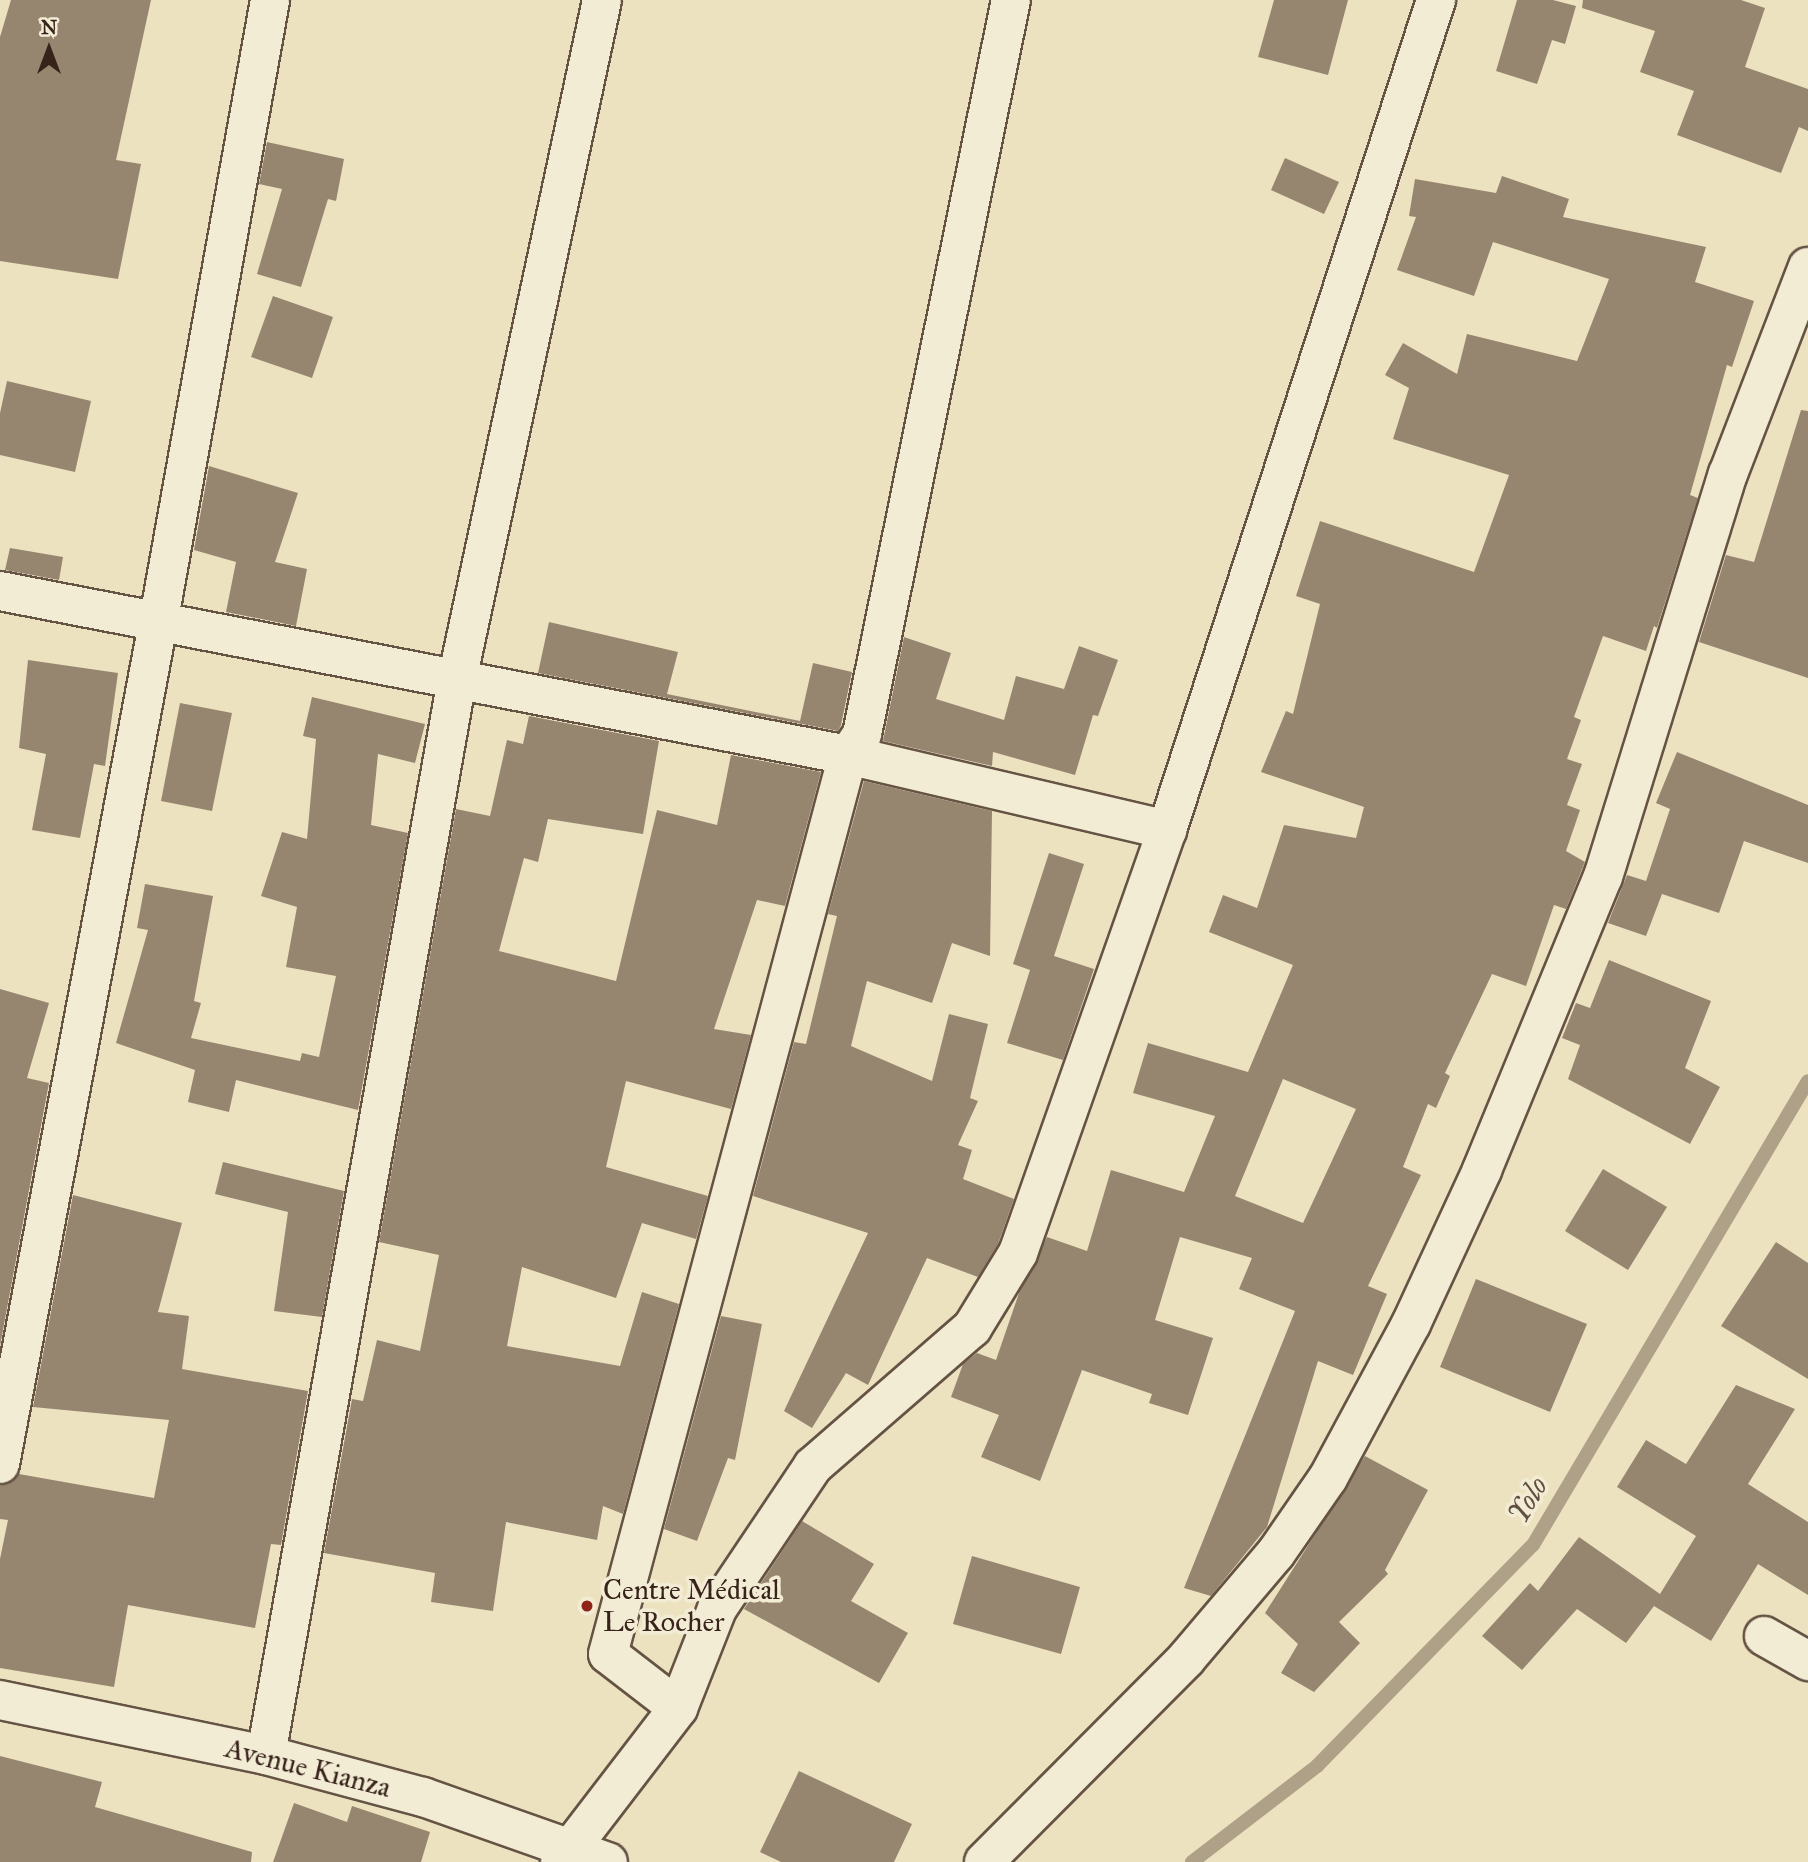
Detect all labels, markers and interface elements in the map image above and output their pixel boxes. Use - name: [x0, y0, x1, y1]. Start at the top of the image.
- north arrow: [14, 14, 84, 84]
- text: N: [41, 16, 57, 39]
- water label: Yolo: [1500, 1470, 1556, 1530]
- place label: Centre Médical Le Rocher: [603, 1573, 780, 1639]
- marker: Centre Médical Le Rocher: [577, 1596, 597, 1616]
- street label: Avenue Kianza: [222, 1731, 394, 1805]

